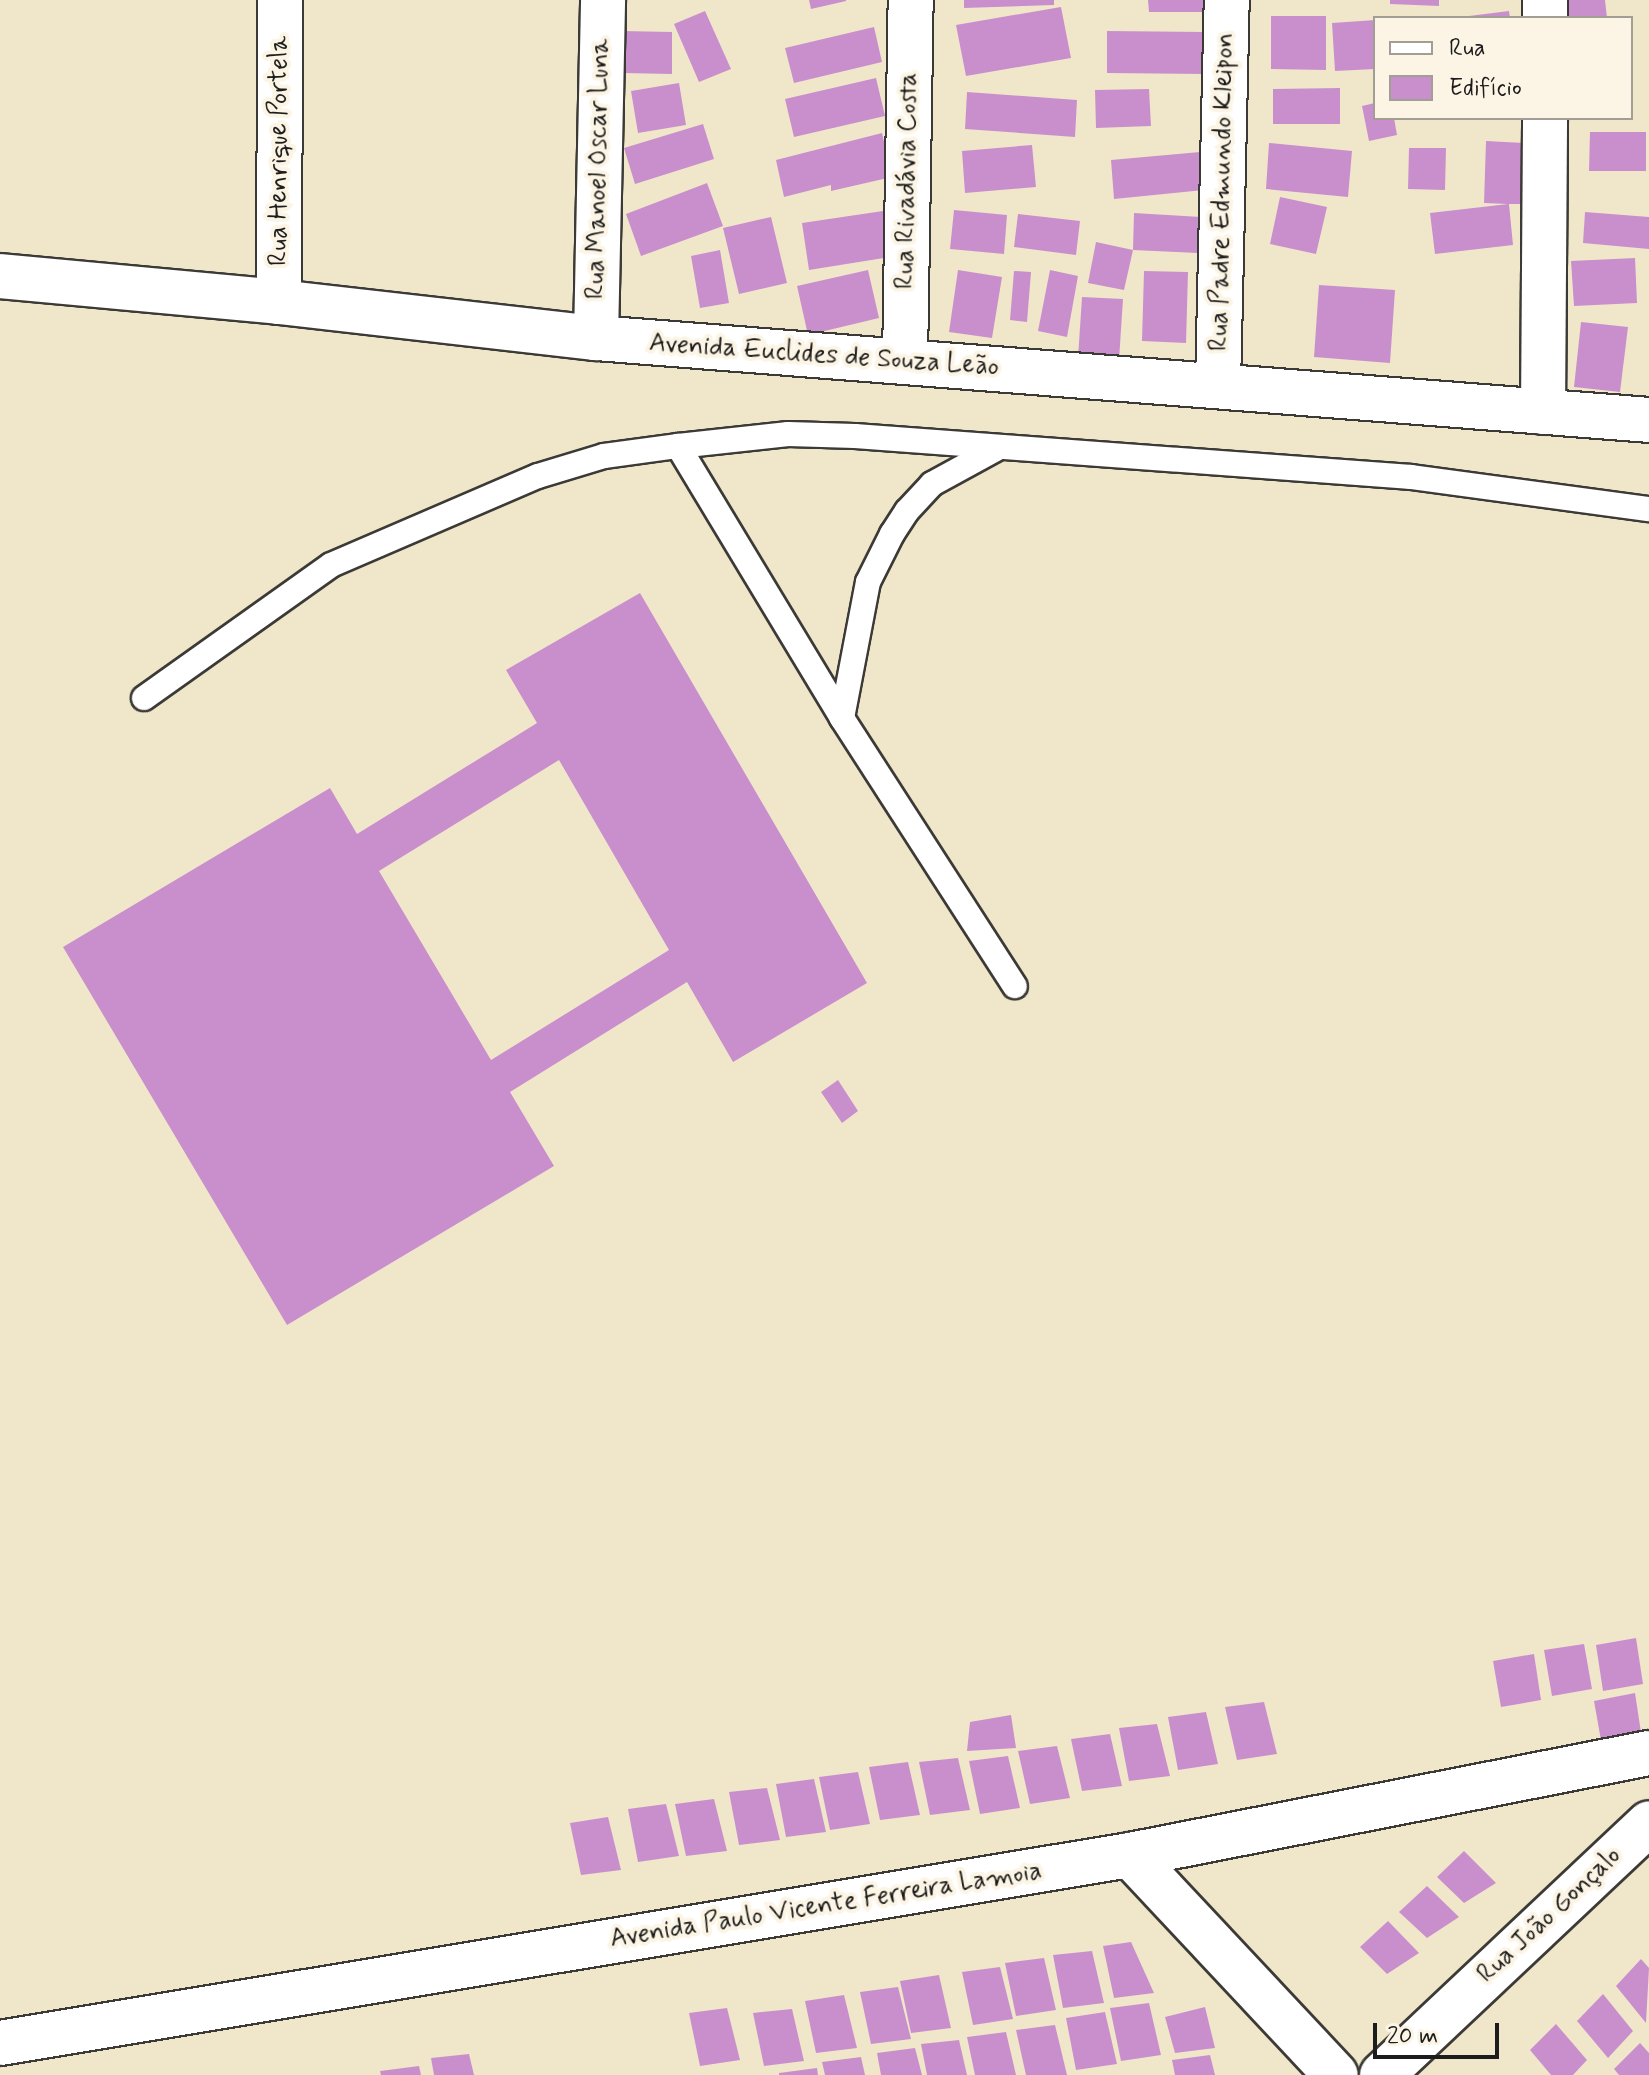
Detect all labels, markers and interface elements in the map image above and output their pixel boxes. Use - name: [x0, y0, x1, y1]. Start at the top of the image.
- legend: [1373, 16, 1633, 120]
- street label: Rua Henrique Portela: [264, 33, 296, 269]
- text: Rua: [1449, 33, 1486, 64]
- street label: Rua Padre Edmundo Kleipon: [1205, 38, 1241, 346]
- street label: Rua Manoel Oscar Luna: [581, 39, 617, 299]
- street label: Rua Rivadávia Costa: [891, 72, 925, 290]
- text: Edifício: [1449, 73, 1522, 104]
- street label: Avenida Euclides de Souza Leão: [651, 328, 997, 384]
- street label: Rua João Gonçalo: [1471, 1841, 1629, 1991]
- street label: Avenida Paulo Vicente Ferreira Lamoia: [607, 1856, 1045, 1956]
- scale bar: [1377, 2007, 1503, 2057]
- text: 20 m: [1387, 2021, 1438, 2052]

